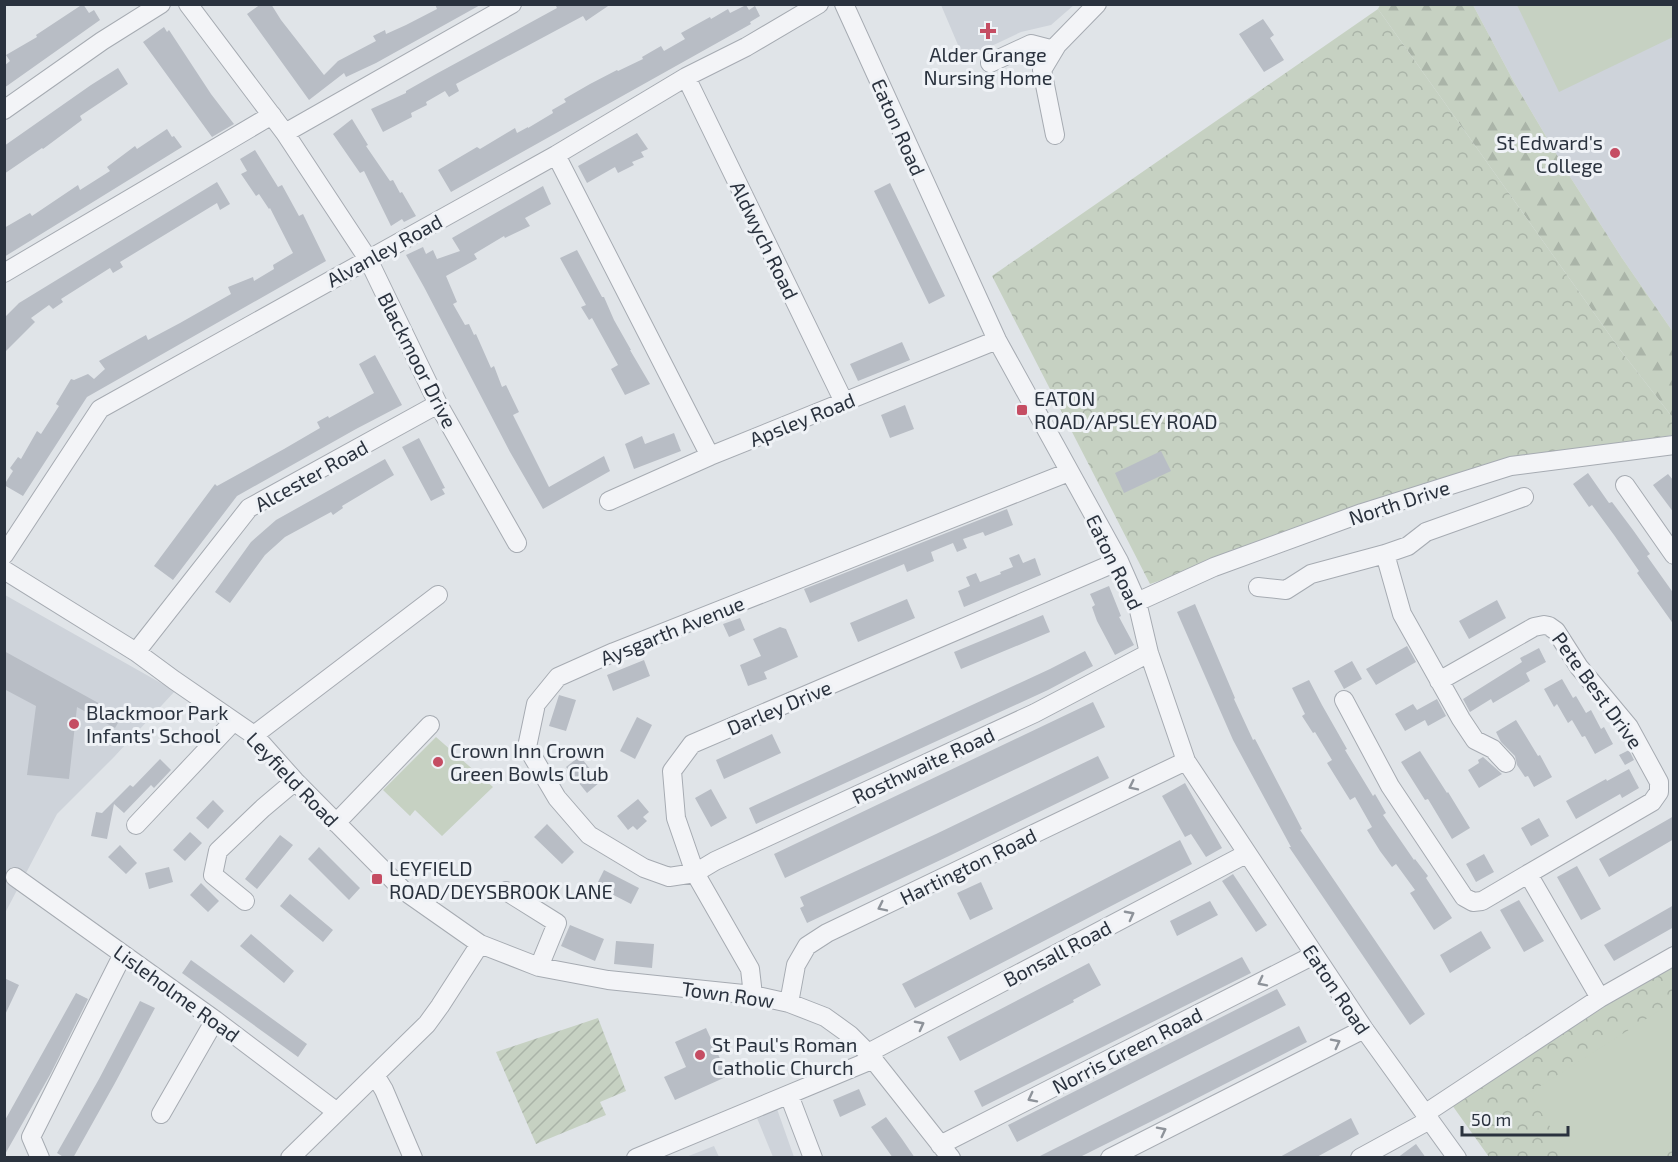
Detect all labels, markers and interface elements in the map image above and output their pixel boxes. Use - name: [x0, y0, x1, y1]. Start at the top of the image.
- marker: Alder Grange Nursing Home: [979, 22, 997, 40]
- place label: Alder Grange Nursing Home: [924, 42, 1052, 89]
- street label: Eaton Road: [867, 75, 931, 179]
- place label: St Edward's College: [1496, 130, 1603, 177]
- marker: St Edward's College: [1608, 146, 1622, 160]
- street label: Aldwych Road: [726, 177, 804, 303]
- street label: Alvanley Road: [322, 208, 446, 292]
- street label: Blackmoor Drive: [373, 288, 463, 432]
- place label: EATON ROAD/APSLEY ROAD: [1034, 386, 1218, 433]
- street label: Apsley Road: [746, 387, 858, 451]
- marker: EATON ROAD/APSLEY ROAD: [1015, 403, 1029, 417]
- street label: Alcester Road: [250, 434, 372, 516]
- street label: North Drive: [1346, 474, 1452, 530]
- street label: Eaton Road: [1082, 510, 1148, 614]
- street label: Aysgarth Avenue: [597, 590, 747, 670]
- street label: Pete Best Drive: [1548, 627, 1648, 753]
- street label: Darley Drive: [723, 674, 835, 740]
- place label: Blackmoor Park Infants' School: [86, 700, 228, 747]
- marker: Blackmoor Park Infants' School: [67, 717, 81, 731]
- street label: Rosthwaite Road: [848, 722, 998, 808]
- street label: Leyfield Road: [242, 727, 344, 831]
- place label: Crown Inn Crown Green Bowls Club: [450, 738, 609, 785]
- marker: Crown Inn Crown Green Bowls Club: [431, 755, 445, 769]
- one-way arrow: [1128, 779, 1139, 791]
- street label: Hartington Road: [896, 823, 1040, 909]
- place label: LEYFIELD ROAD/DEYSBROOK LANE: [389, 856, 613, 903]
- marker: LEYFIELD ROAD/DEYSBROOK LANE: [370, 872, 384, 886]
- one-way arrow: [877, 900, 888, 912]
- one-way arrow: [1123, 911, 1134, 922]
- street label: Bonsall Road: [999, 915, 1115, 991]
- street label: Lisleholme Road: [109, 939, 245, 1047]
- street label: Eaton Road: [1298, 939, 1376, 1039]
- one-way arrow: [1257, 975, 1268, 986]
- street label: Town Row: [680, 976, 776, 1012]
- street label: Norris Green Road: [1048, 1002, 1206, 1098]
- one-way arrow: [914, 1021, 924, 1032]
- place label: St Paul's Roman Catholic Church: [712, 1032, 857, 1079]
- one-way arrow: [1330, 1039, 1341, 1051]
- marker: St Paul's Roman Catholic Church: [693, 1048, 707, 1062]
- one-way arrow: [1027, 1091, 1038, 1102]
- scale bar: [1462, 1099, 1568, 1137]
- text: 50 m: [1471, 1108, 1511, 1130]
- one-way arrow: [1156, 1127, 1166, 1138]

